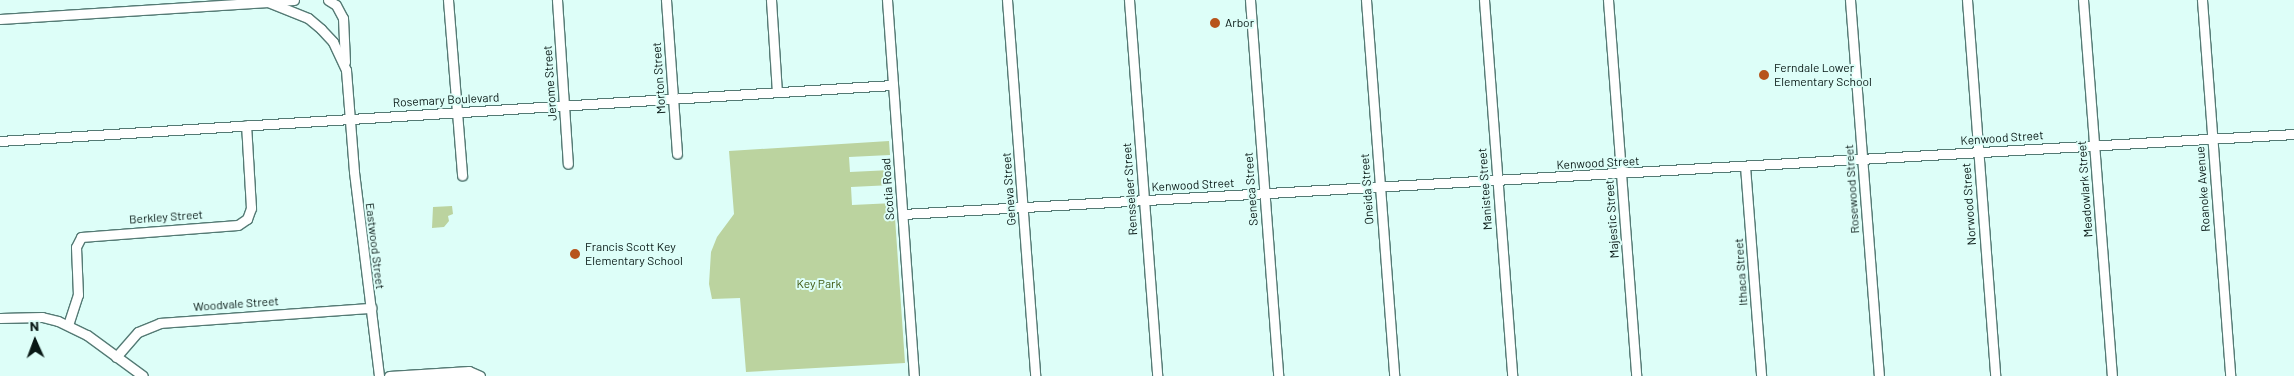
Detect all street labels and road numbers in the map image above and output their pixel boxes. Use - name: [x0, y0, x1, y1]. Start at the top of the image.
- street label: Morton Street: [649, 42, 669, 114]
- street label: Jerome Street: [540, 45, 560, 121]
- street label: Rosemary Boulevard: [392, 90, 500, 110]
- street label: Kenwood Street: [1960, 128, 2044, 148]
- street label: Meadowlark Street: [2074, 140, 2096, 238]
- street label: Rensselaer Street: [1120, 142, 1140, 236]
- street label: Rosewood Street: [1842, 144, 1862, 234]
- street label: Roanoke Avenue: [2193, 146, 2213, 232]
- street label: Manistee Street: [1475, 148, 1495, 230]
- street label: Geneva Street: [999, 152, 1019, 226]
- street label: Seneca Street: [1241, 152, 1261, 226]
- street label: Oneida Street: [1357, 153, 1377, 225]
- street label: Kenwood Street: [1556, 154, 1640, 172]
- street label: Scotia Road: [879, 157, 897, 221]
- street label: Norwood Street: [1959, 162, 1979, 246]
- street label: Kenwood Street: [1151, 176, 1235, 194]
- street label: Majestic Street: [1602, 179, 1622, 259]
- street label: Eastwood Street: [363, 202, 387, 290]
- street label: Berkley Street: [129, 207, 203, 227]
- street label: Ithaca Street: [1731, 238, 1751, 306]
- street label: Woodvale Street: [193, 294, 279, 314]

